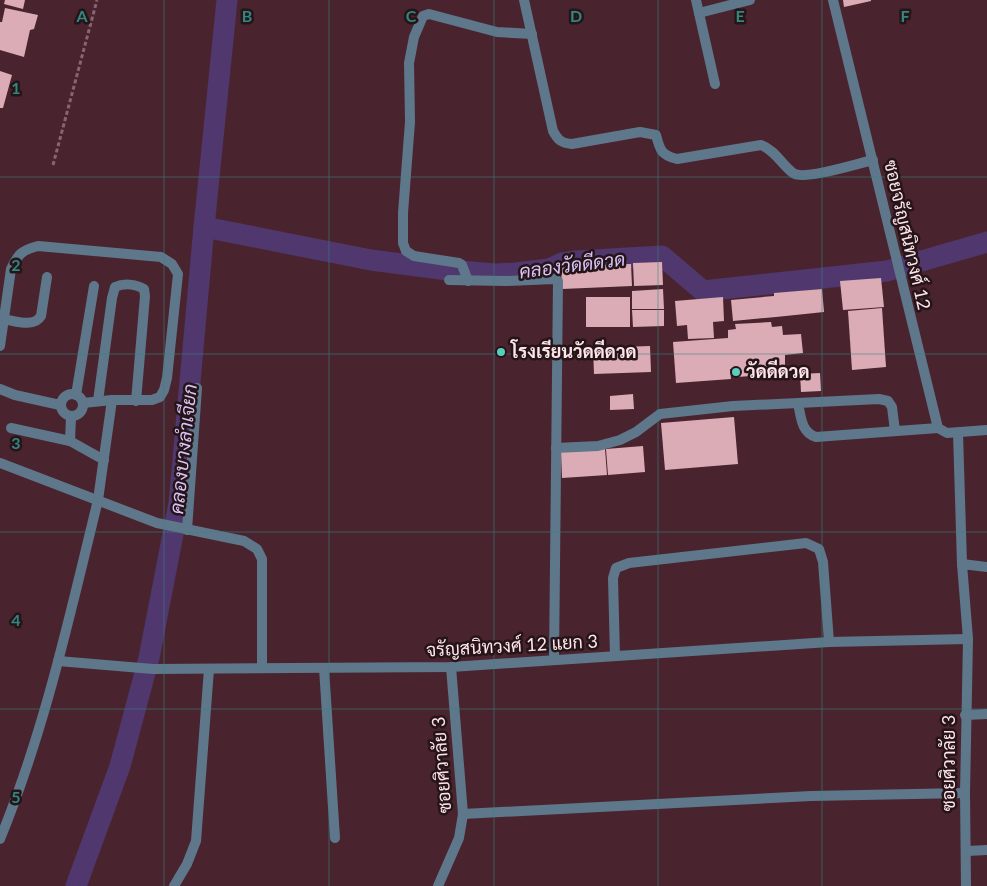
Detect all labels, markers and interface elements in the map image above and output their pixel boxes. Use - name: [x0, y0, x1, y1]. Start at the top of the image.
- text: A: [75, 6, 88, 25]
- text: B: [242, 6, 252, 25]
- text: C: [406, 6, 417, 25]
- text: D: [570, 6, 582, 25]
- text: E: [735, 6, 745, 25]
- text: F: [900, 6, 910, 25]
- text: 1: [11, 78, 21, 97]
- street label: ซอยจรัญสนิทวงศ์ 12: [879, 158, 937, 312]
- water label: คลองวัดดีดวด: [518, 247, 626, 282]
- text: 2: [11, 255, 21, 274]
- place label: โรงเรียนวัดดีดวด: [510, 339, 637, 362]
- marker: โรงเรียนวัดดีดวด: [495, 346, 507, 358]
- place label: วัดดีดวด: [746, 359, 809, 382]
- marker: วัดดีดวด: [730, 366, 742, 378]
- water label: คลองบางลำเจียก: [164, 383, 201, 515]
- text: 3: [11, 433, 21, 452]
- text: 4: [11, 610, 21, 629]
- street label: จรัญสนิทวงศ์ 12 แยก 3: [426, 629, 598, 661]
- street label: ซอยศิวาลัย 3: [937, 715, 959, 811]
- street label: ซอยศิวาลัย 3: [427, 716, 455, 814]
- text: 5: [11, 787, 21, 806]

